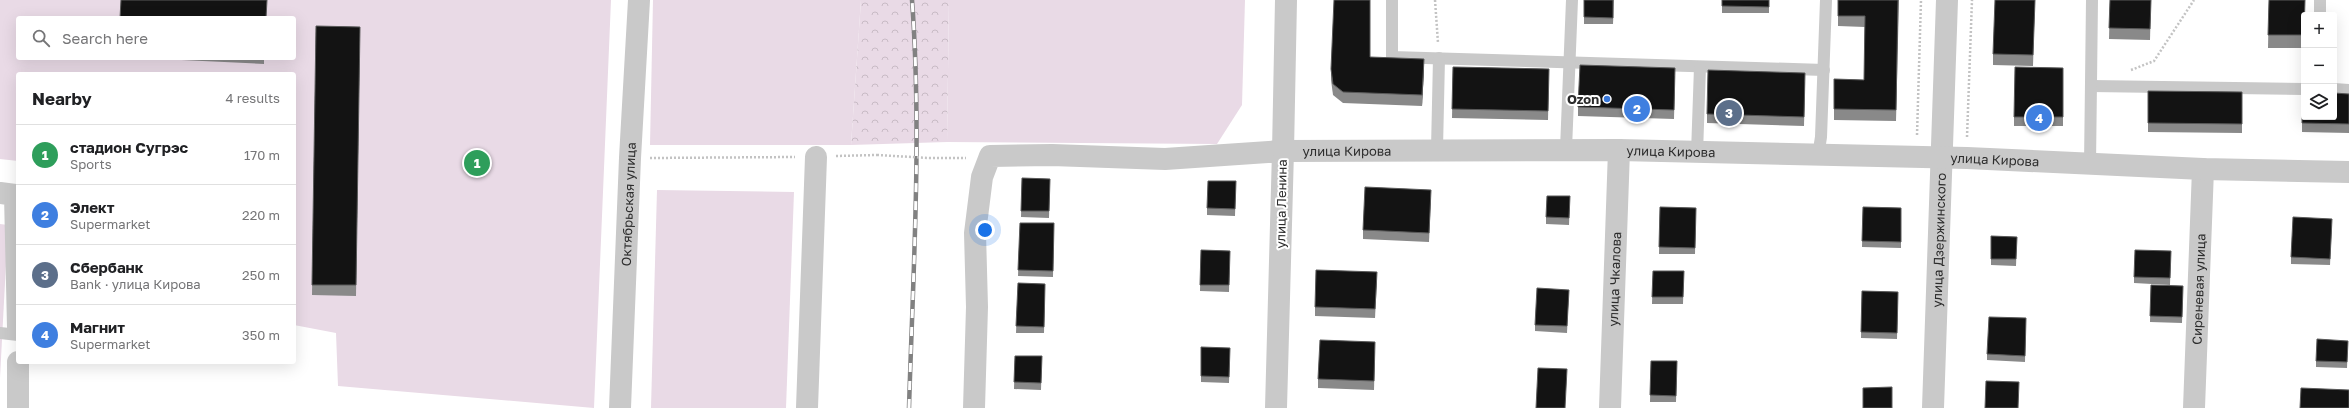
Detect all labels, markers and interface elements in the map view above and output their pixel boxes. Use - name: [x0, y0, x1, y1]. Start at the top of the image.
- map controls: [2301, 12, 2337, 120]
- button: +: [2301, 12, 2337, 48]
- search box: [16, 16, 296, 60]
- icon: search: [30, 27, 52, 49]
- text: Search here: [62, 29, 148, 47]
- button: −: [2301, 48, 2337, 84]
- button: layers: [2301, 84, 2337, 120]
- text: Nearby: [32, 88, 92, 109]
- text: 4 results: [226, 90, 280, 106]
- place label: Ozon: [1567, 91, 1599, 107]
- marker: Ozon: [1602, 94, 1612, 104]
- pin: 2: [1624, 94, 1650, 124]
- pin: 3: [1716, 98, 1742, 128]
- pin: 4: [2026, 103, 2052, 133]
- text: стадион Сугрэс: [70, 138, 188, 156]
- street label: Октябрьская улица: [618, 142, 639, 266]
- street label: улица Кирова: [1626, 142, 1716, 160]
- street label: улица Кирова: [1302, 143, 1391, 159]
- text: 1: [42, 147, 48, 163]
- text: 170 m: [244, 147, 280, 163]
- pin: 1: [464, 148, 490, 178]
- street label: улица Кирова: [1950, 150, 2040, 169]
- text: Sports: [70, 156, 112, 172]
- street label: улица Ленина: [1272, 159, 1290, 249]
- street label: улица Дзержинского: [1928, 172, 1949, 308]
- text: Элект: [70, 198, 115, 216]
- text: 2: [41, 207, 49, 223]
- text: 220 m: [242, 207, 280, 223]
- text: Supermarket: [70, 216, 151, 232]
- your location: [975, 220, 995, 240]
- street label: улица Чкалова: [1605, 231, 1624, 327]
- street label: Сиреневая улица: [2188, 233, 2209, 345]
- text: Сбербанк: [70, 258, 143, 276]
- text: 3: [41, 267, 49, 283]
- text: 250 m: [242, 267, 280, 283]
- text: Bank · улица Кирова: [70, 276, 201, 292]
- text: Магнит: [70, 318, 125, 336]
- text: 4: [41, 327, 49, 343]
- text: 350 m: [242, 327, 280, 343]
- text: Supermarket: [70, 336, 151, 352]

